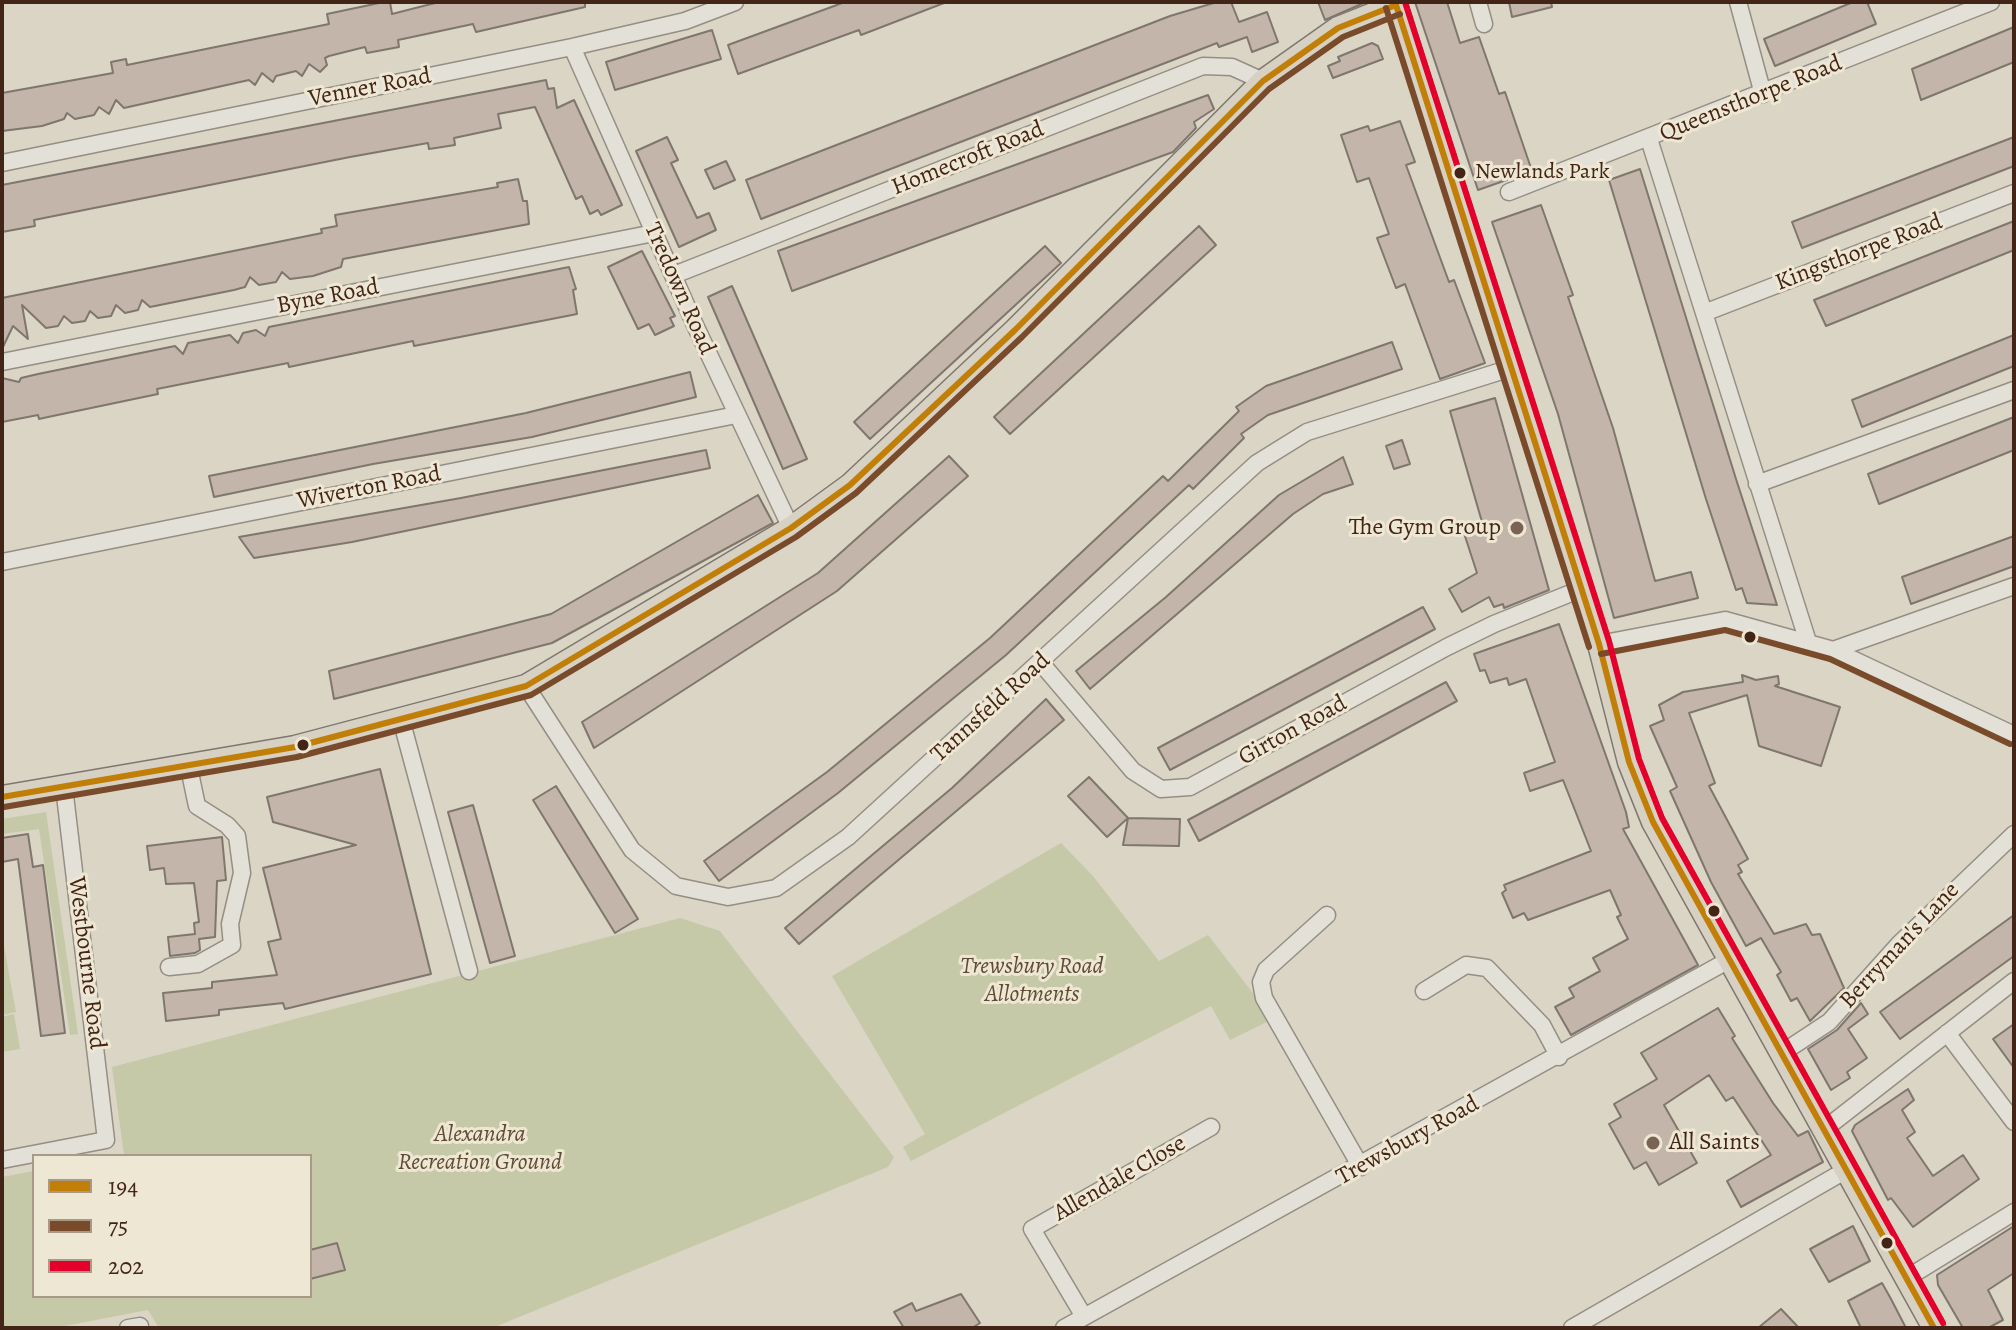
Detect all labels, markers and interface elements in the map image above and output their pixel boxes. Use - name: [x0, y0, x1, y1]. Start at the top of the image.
- street label: Queensthorpe Road: [1656, 49, 1846, 149]
- street label: Venner Road: [306, 62, 434, 114]
- street label: Homecroft Road: [888, 115, 1048, 203]
- place label: Newlands Park: [1475, 160, 1610, 186]
- marker: Newlands Park: [1452, 165, 1468, 181]
- street label: Kingsthorpe Road: [1771, 208, 1947, 298]
- street label: Tredown Road: [637, 219, 721, 359]
- street label: Byne Road: [274, 273, 382, 321]
- street label: Wiverton Road: [295, 460, 443, 516]
- place label: The Gym Group: [1349, 514, 1501, 542]
- marker: The Gym Group: [1508, 519, 1526, 537]
- unlabelled marker: [1742, 629, 1758, 645]
- street label: Tannsfeld Road: [925, 647, 1057, 769]
- street label: Girton Road: [1234, 690, 1352, 772]
- unlabelled marker: [295, 737, 311, 753]
- street label: Westbourne Road: [61, 875, 111, 1051]
- street label: Berryman's Lane: [1834, 877, 1966, 1015]
- unlabelled marker: [1706, 903, 1722, 919]
- park label: Trewsbury Road Allotments: [960, 953, 1104, 1009]
- street label: Trewsbury Road: [1332, 1090, 1484, 1192]
- park label: Alexandra Recreation Ground: [398, 1121, 562, 1177]
- place label: All Saints: [1669, 1129, 1760, 1157]
- street label: Allendale Close: [1049, 1130, 1191, 1228]
- marker: All Saints: [1644, 1134, 1662, 1152]
- legend: [32, 1154, 312, 1298]
- text: 194: [108, 1170, 138, 1202]
- text: 75: [108, 1210, 128, 1242]
- unlabelled marker: [1879, 1235, 1895, 1251]
- text: 202: [108, 1250, 144, 1282]

